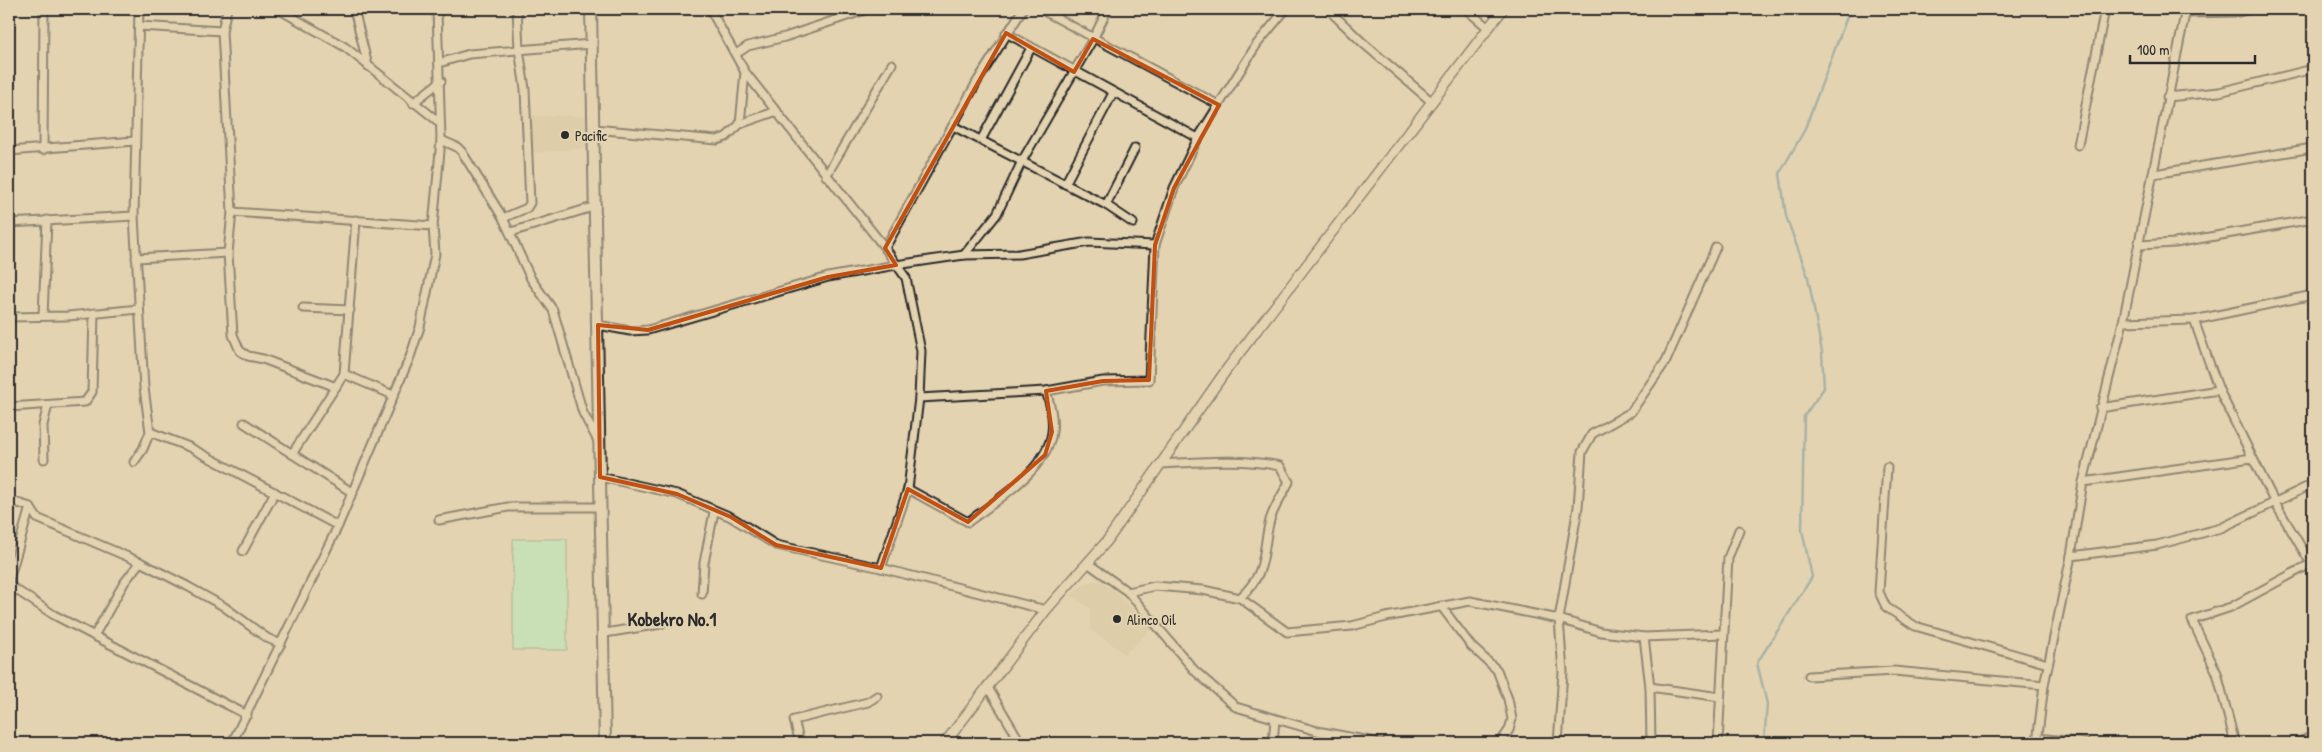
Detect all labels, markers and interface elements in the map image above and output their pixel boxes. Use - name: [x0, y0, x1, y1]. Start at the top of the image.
- scale bar: [2130, 32, 2254, 64]
- text: 100 m: [2137, 39, 2170, 60]
- place label: Pacific: [575, 126, 607, 145]
- marker: Pacific: [559, 129, 571, 141]
- district label: Kobekro No.1: [628, 606, 717, 632]
- place label: Alinco Oil: [1127, 610, 1176, 629]
- marker: Alinco Oil: [1111, 613, 1123, 625]

